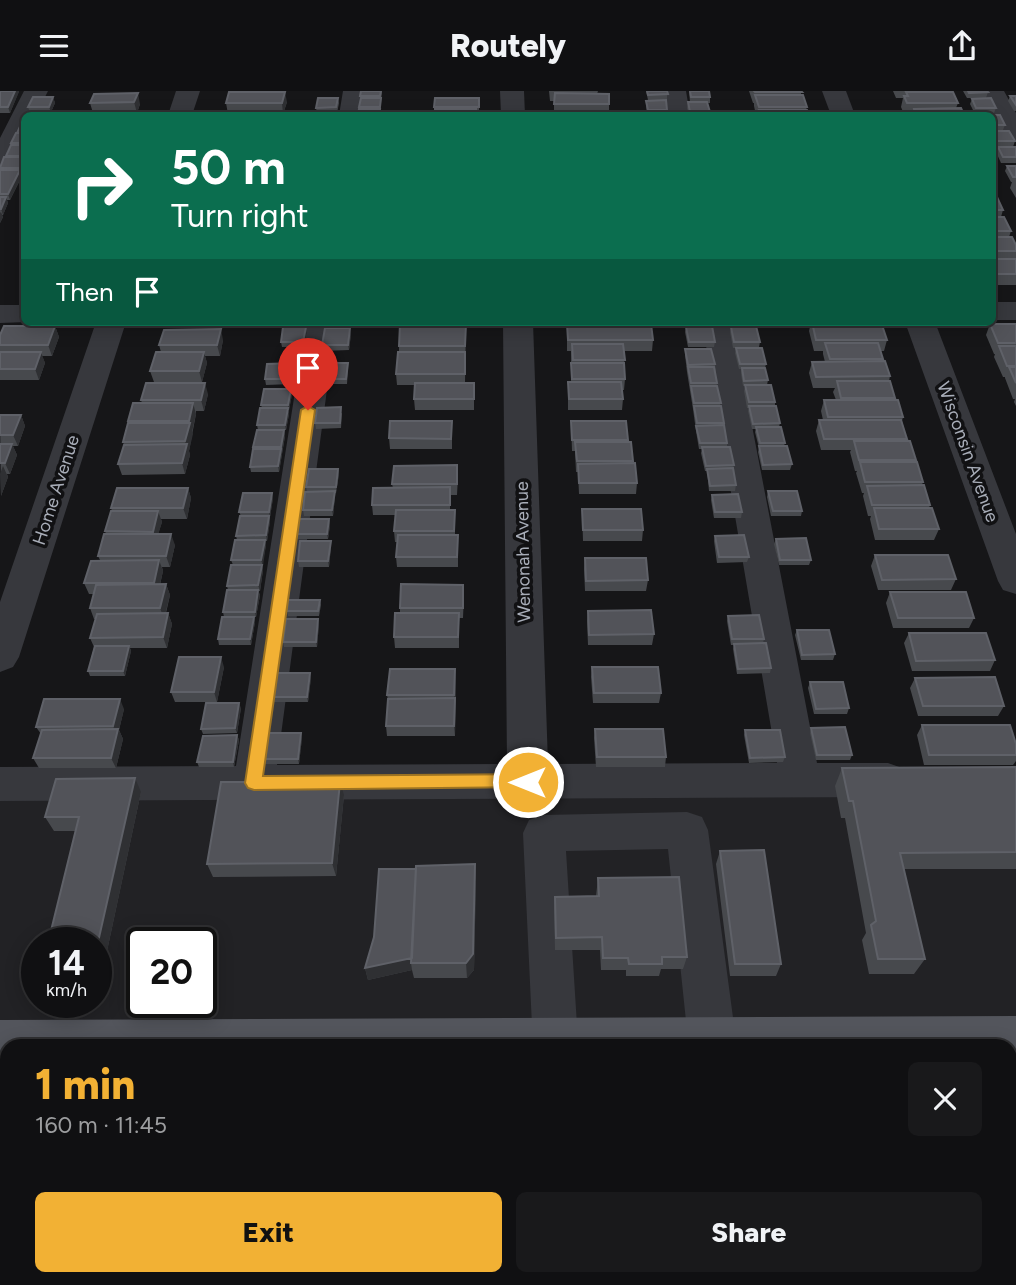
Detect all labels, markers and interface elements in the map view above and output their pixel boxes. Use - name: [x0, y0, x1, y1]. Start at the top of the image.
- icon: menu: [35, 27, 73, 65]
- text: Routely: [450, 27, 566, 65]
- icon: share: [943, 27, 981, 65]
- text: 50 m: [171, 137, 286, 196]
- icon: right: [56, 140, 147, 231]
- text: Turn right: [171, 197, 309, 235]
- icon: arrive: [128, 273, 166, 311]
- text: Then: [56, 276, 114, 308]
- pin: [278, 338, 338, 410]
- icon: arrive: [289, 349, 327, 387]
- street label: Wisconsin Avenue: [932, 379, 1004, 525]
- street label: Home Avenue: [28, 432, 84, 548]
- street label: Wenonah Avenue: [511, 481, 535, 623]
- position arrow: [491, 745, 565, 819]
- speed limit sign: 20: [126, 927, 217, 1018]
- text: 14: [48, 942, 85, 984]
- text: km/h: [46, 979, 87, 1001]
- text: 1 min: [35, 1059, 135, 1110]
- button: close: [908, 1062, 982, 1136]
- text: 160 m · 11:45: [35, 1111, 167, 1139]
- button: Exit: [35, 1192, 502, 1272]
- button: Share: [516, 1192, 982, 1272]

